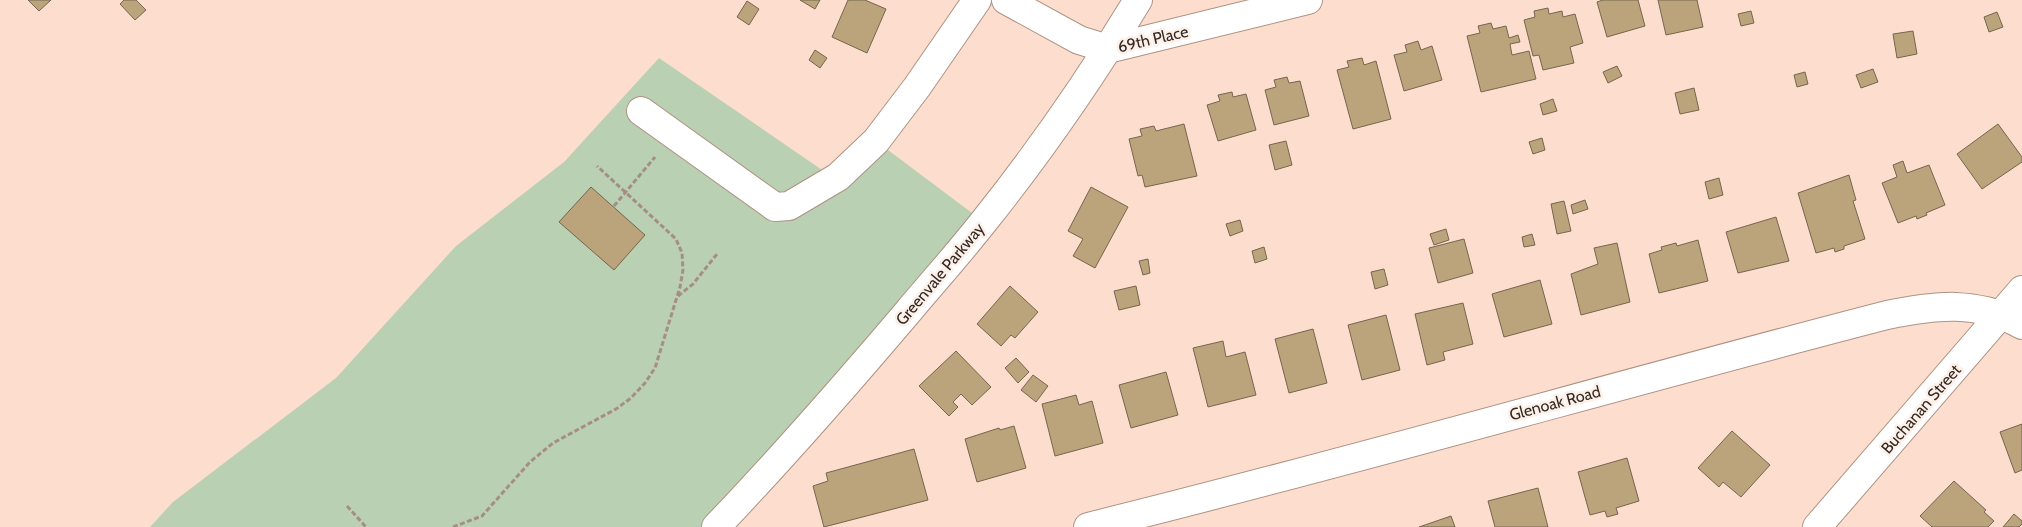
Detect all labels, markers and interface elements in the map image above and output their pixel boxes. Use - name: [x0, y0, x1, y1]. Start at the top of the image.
- street label: 69th Place: [1116, 22, 1190, 56]
- street label: Greenvale Parkway: [892, 219, 988, 329]
- street label: Buchanan Street: [1877, 360, 1965, 457]
- street label: Glenoak Road: [1507, 382, 1603, 424]

